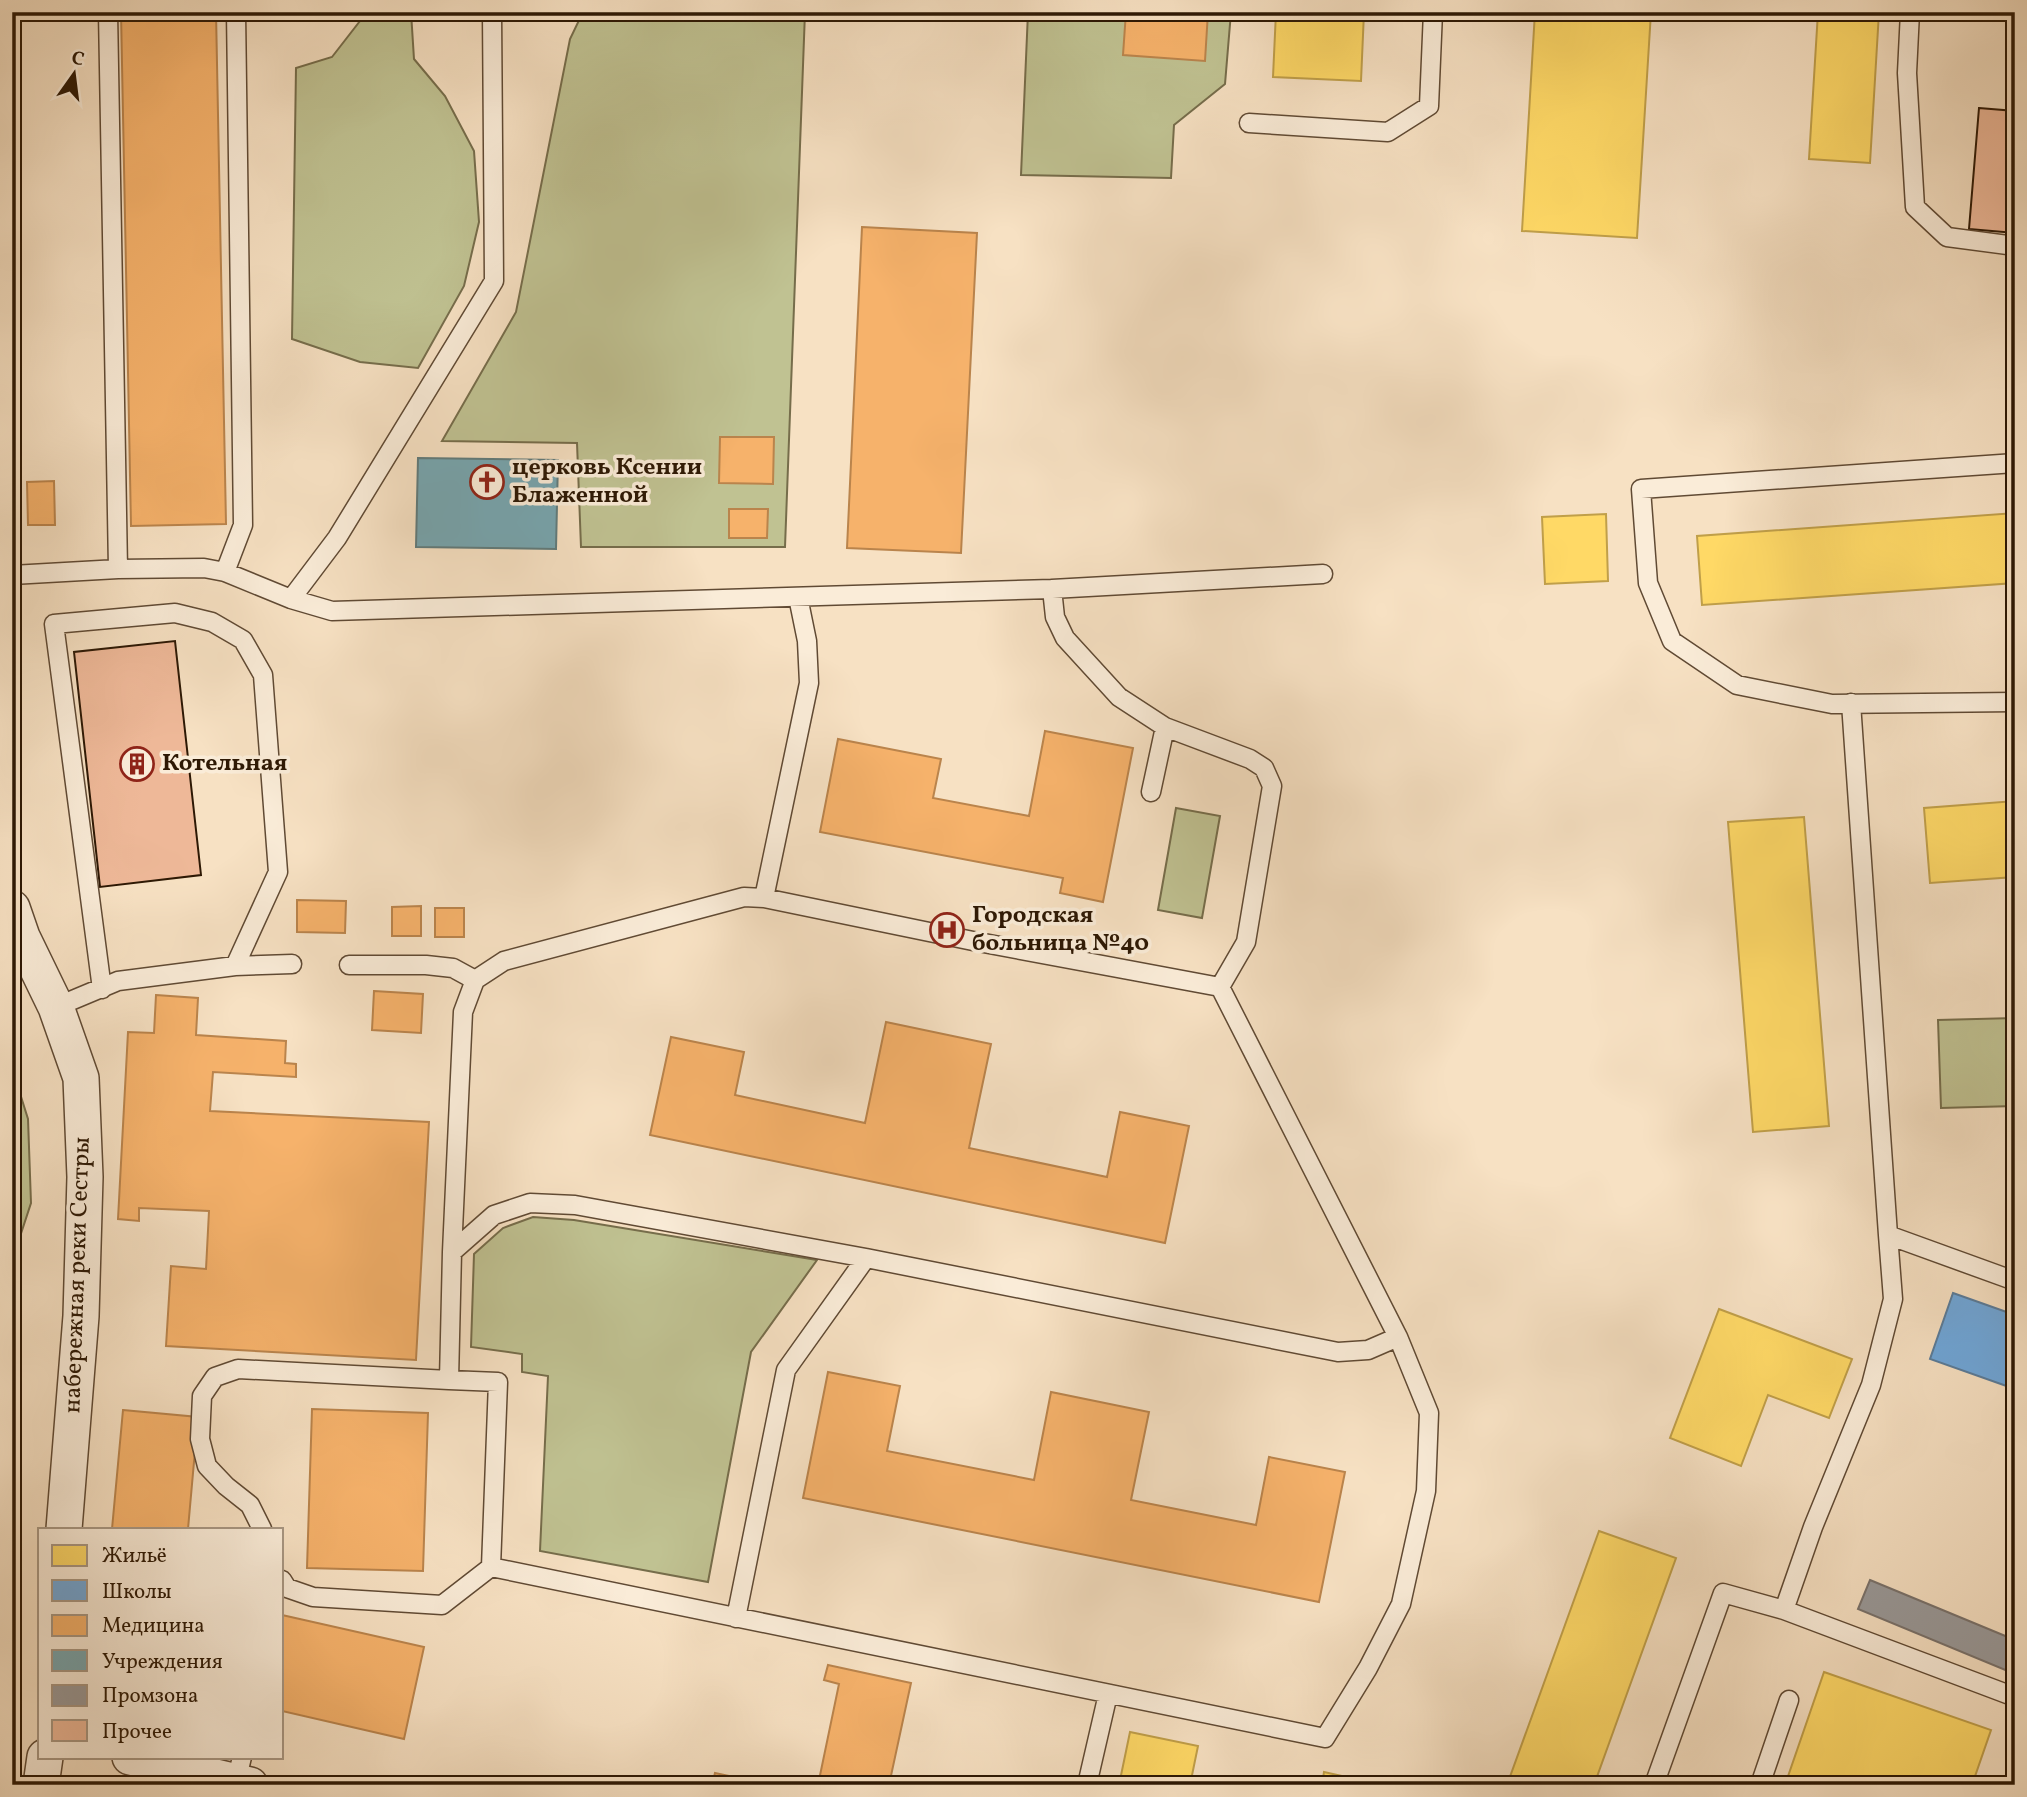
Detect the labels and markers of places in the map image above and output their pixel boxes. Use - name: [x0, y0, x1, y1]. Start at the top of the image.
- place label: церковь Ксении Блаженной: [512, 451, 702, 513]
- church icon: церковь Ксении Блаженной: [468, 463, 506, 501]
- building icon: Котельная: [118, 745, 156, 783]
- place label: Котельная: [162, 747, 287, 781]
- place label: Городская больница №40: [972, 899, 1149, 961]
- hospital icon: Городская больница №40: [928, 911, 966, 949]

